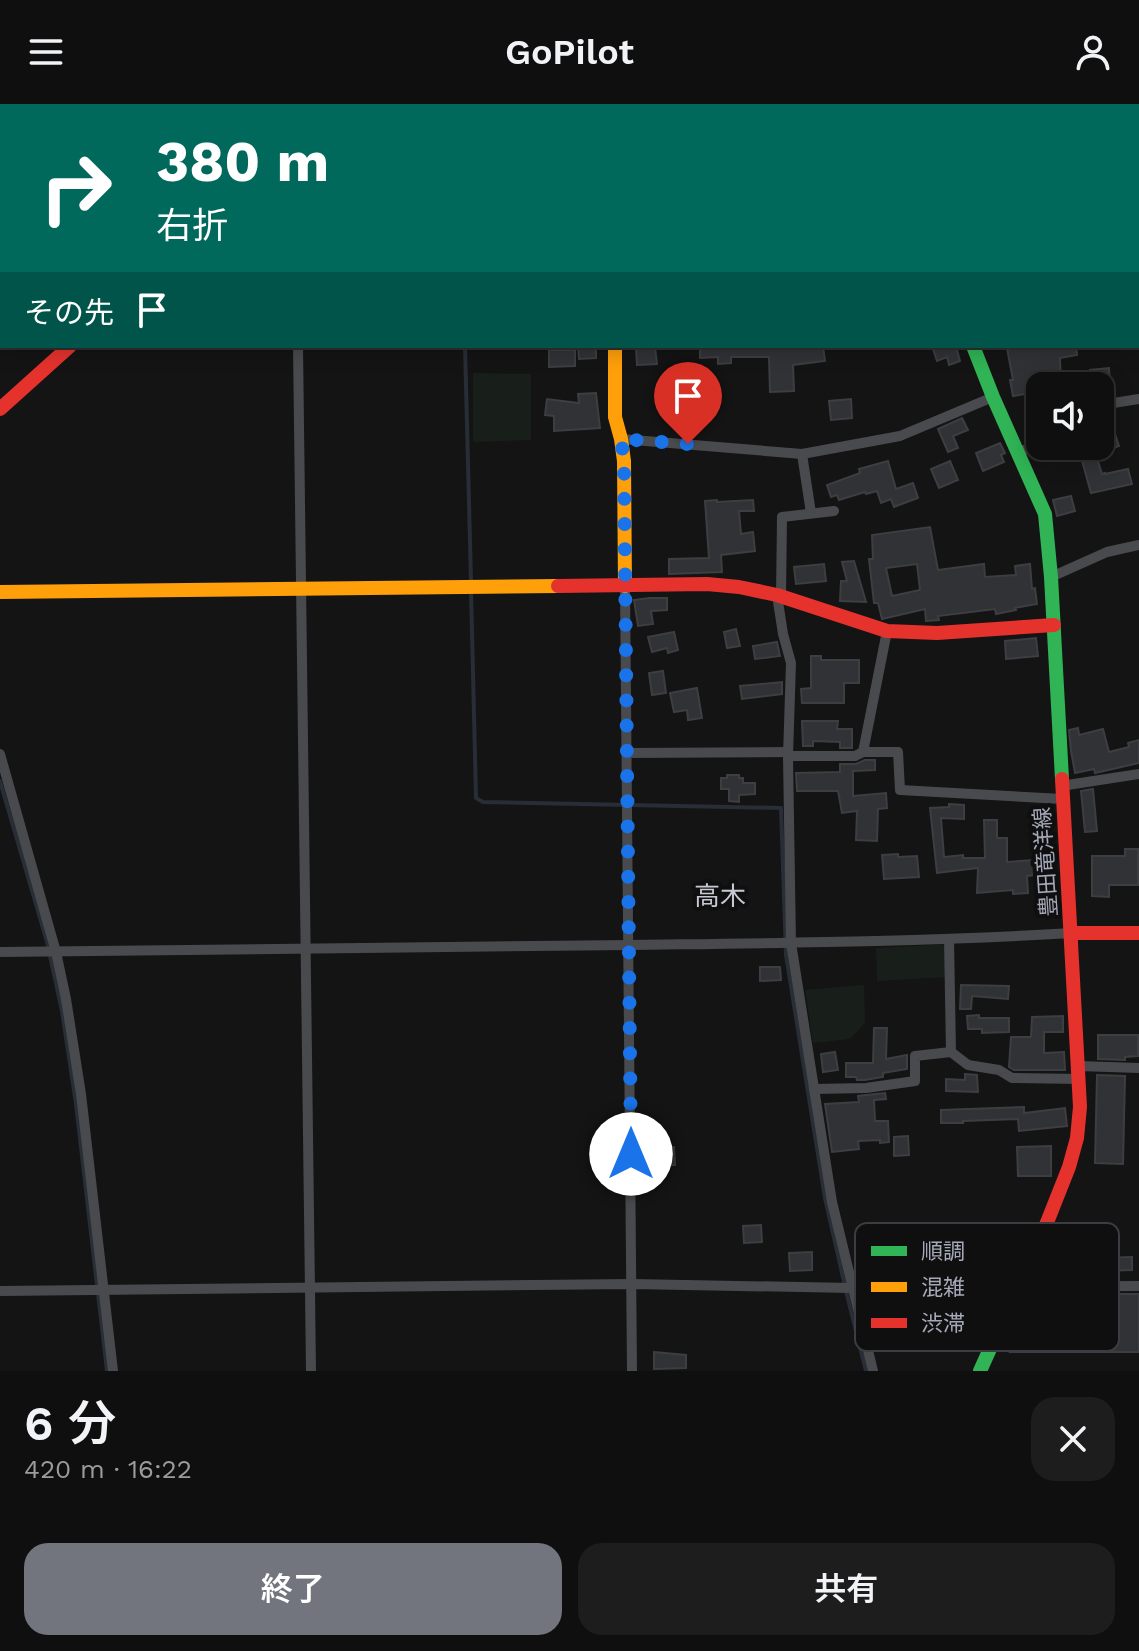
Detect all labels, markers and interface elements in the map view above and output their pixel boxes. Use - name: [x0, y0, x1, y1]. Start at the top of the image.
- icon: menu: [24, 30, 68, 74]
- icon: person: [1071, 30, 1115, 74]
- text: GoPilot: [505, 31, 634, 73]
- text: 380 m: [156, 129, 329, 195]
- icon: right: [24, 136, 128, 240]
- text: 右折: [156, 205, 228, 247]
- icon: arrive: [130, 288, 174, 332]
- text: その先: [24, 295, 114, 330]
- pin: [654, 362, 722, 444]
- map controls: [1026, 372, 1114, 460]
- button: sound: [1026, 372, 1114, 460]
- icon: arrive: [666, 374, 710, 418]
- street label: 豊田竜洋線: [1029, 806, 1062, 918]
- district label: 高木: [694, 881, 746, 911]
- position arrow: [589, 1112, 673, 1196]
- legend: [855, 1223, 1119, 1351]
- text: 順調: [921, 1239, 965, 1264]
- text: 混雑: [921, 1275, 965, 1300]
- text: 渋滞: [921, 1311, 965, 1336]
- text: 6 分: [24, 1395, 116, 1452]
- button: close: [1031, 1397, 1115, 1481]
- text: 420 m · 16:22: [24, 1454, 192, 1484]
- button: 終了: [24, 1543, 562, 1635]
- button: 共有: [578, 1543, 1115, 1635]

